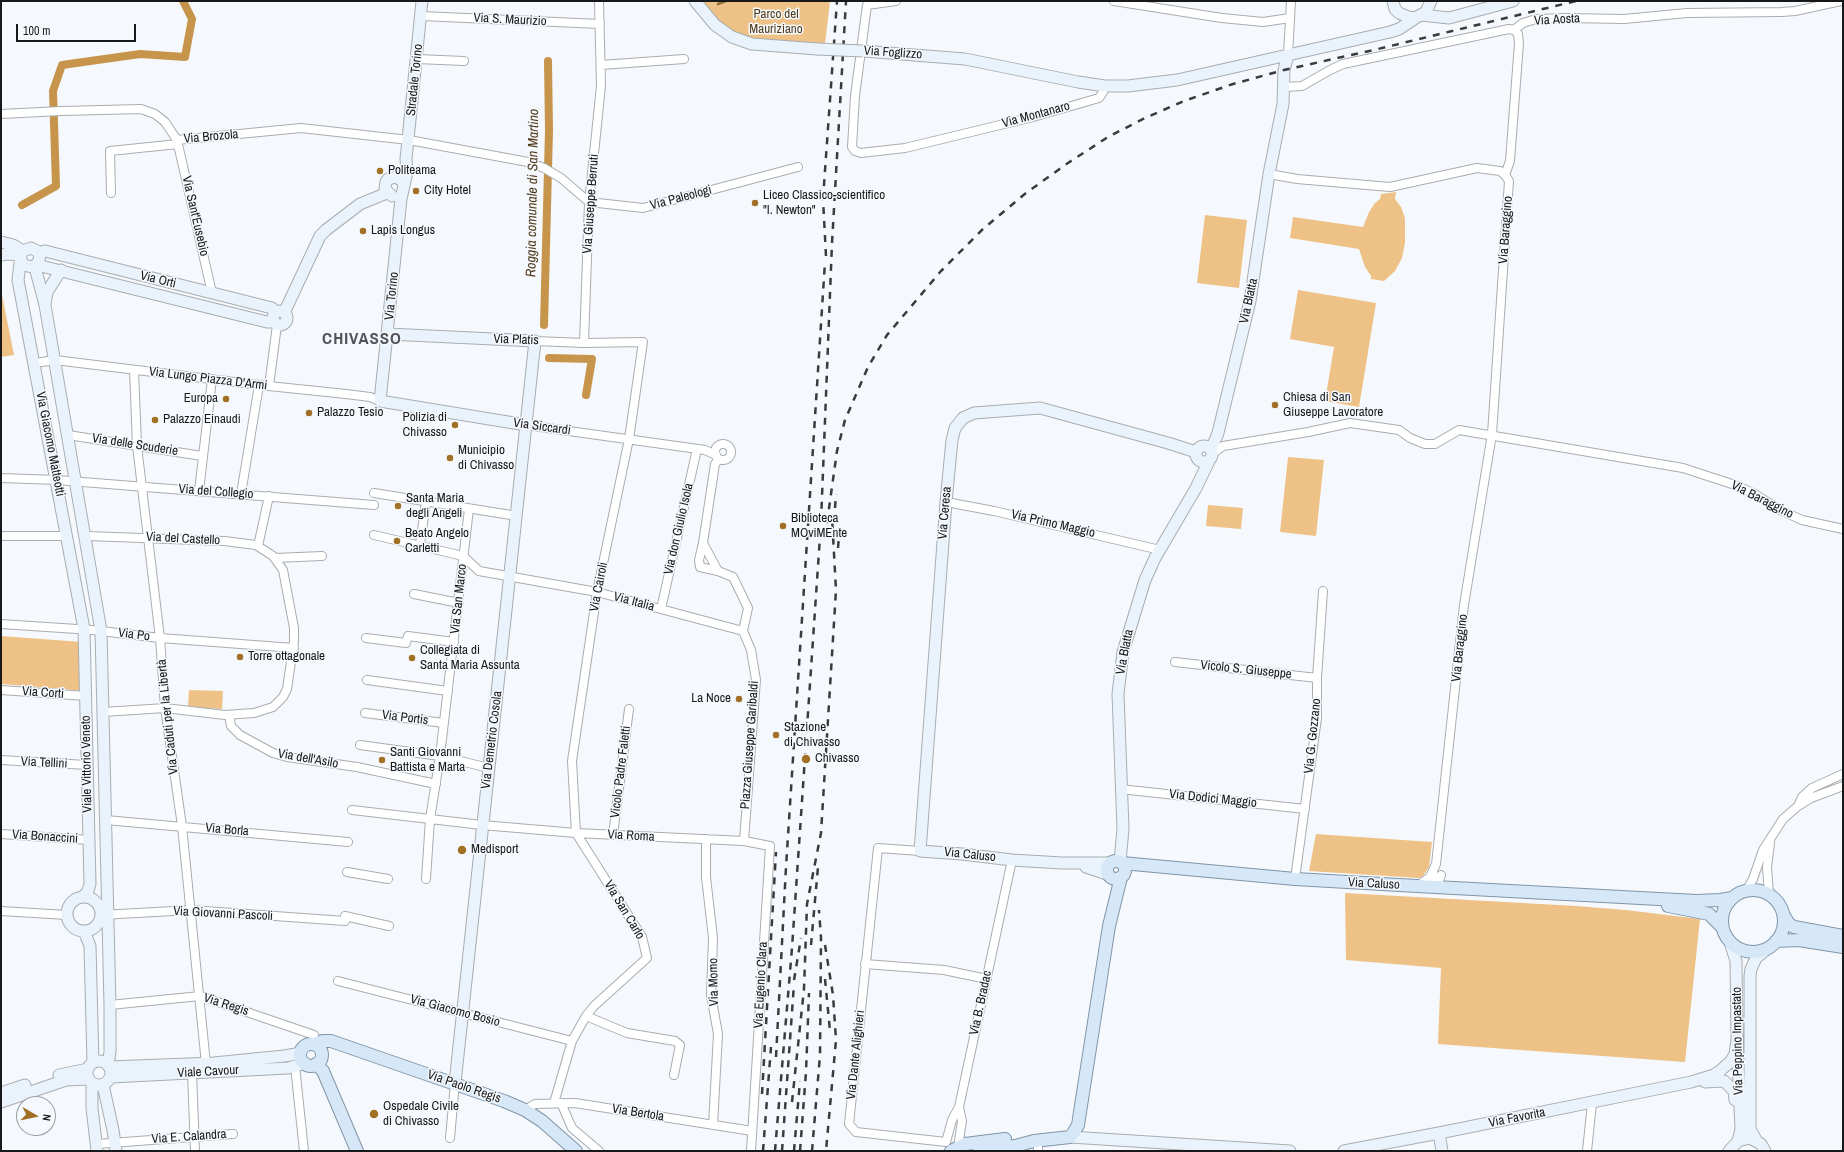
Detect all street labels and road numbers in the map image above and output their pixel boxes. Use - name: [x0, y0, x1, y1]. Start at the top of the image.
- street label: Via S. Maurizio: [473, 10, 547, 30]
- street label: Via Aosta: [1534, 11, 1580, 29]
- street label: Stradale Torino: [403, 43, 427, 117]
- street label: Via Foglizzo: [863, 43, 923, 63]
- street label: Via Montanaro: [1000, 98, 1072, 132]
- street label: Via Brozola: [183, 127, 239, 147]
- street label: Via Giuseppe Berruti: [580, 154, 602, 254]
- street label: Via Sant'Eusebio: [178, 174, 212, 258]
- street label: Via Paleologi: [648, 182, 714, 214]
- street label: Via Baraggino: [1496, 196, 1516, 264]
- street label: Via Orti: [138, 268, 178, 292]
- street label: Via Torino: [382, 271, 402, 321]
- street label: Via Blatta: [1237, 277, 1261, 325]
- street label: Via Platis: [493, 331, 539, 349]
- street label: Via Lungo Piazza D'Armi: [148, 364, 268, 394]
- street label: Via Giacomo Matteotti: [32, 390, 68, 498]
- street label: Via Siccardi: [512, 415, 572, 439]
- street label: Via delle Scuderie: [91, 430, 179, 460]
- street label: Via Baraggino: [1728, 478, 1796, 522]
- street label: Via del Collegio: [178, 482, 254, 502]
- street label: Via don Giulio Isola: [661, 482, 697, 576]
- street label: Via Ceresa: [935, 486, 955, 540]
- street label: Via Primo Maggio: [1009, 507, 1097, 541]
- street label: Via del Castello: [145, 529, 221, 549]
- street label: Via Cairoli: [587, 561, 611, 613]
- street label: Via San Marco: [448, 563, 470, 635]
- street label: Via Italia: [612, 589, 656, 615]
- street label: Via Baraggino: [1449, 613, 1471, 683]
- street label: Via Po: [117, 625, 151, 645]
- street label: Via Blatta: [1113, 628, 1137, 676]
- street label: Vicolo S. Giuseppe: [1200, 657, 1292, 683]
- street label: Via Caduti per la Libertà: [154, 659, 182, 775]
- street label: Piazza Giuseppe Garibaldi: [738, 680, 762, 810]
- street label: Via Corti: [22, 684, 64, 702]
- street label: Via Demetrio Cosola: [478, 690, 506, 790]
- street label: Via G. Gozzano: [1301, 698, 1325, 774]
- street label: Via Portis: [381, 707, 429, 729]
- street label: Viale Vittorio Veneto: [78, 715, 96, 813]
- street label: Vicolo Padre Faletti: [608, 725, 634, 819]
- street label: Via dell'Asilo: [277, 746, 339, 772]
- street label: Via Tellini: [20, 754, 68, 772]
- street label: Via Dodici Maggio: [1168, 787, 1258, 811]
- street label: Via Borla: [205, 820, 249, 840]
- street label: Via Bonaccini: [11, 827, 79, 847]
- street label: Via Roma: [607, 827, 655, 845]
- street label: Via Caluso: [943, 845, 997, 865]
- street label: Via Caluso: [1348, 875, 1400, 893]
- street label: Via San Carlo: [600, 878, 648, 942]
- street label: Via Giovanni Pascoli: [173, 904, 273, 924]
- street label: Via Eugenio Clara: [751, 941, 771, 1029]
- street label: Via Momo: [706, 958, 722, 1006]
- street label: Via B. Bradac: [967, 969, 995, 1037]
- street label: Via Peppino Impastato: [1729, 987, 1747, 1095]
- street label: Via Regis: [201, 990, 251, 1020]
- street label: Via Giacomo Bosio: [408, 992, 502, 1030]
- street label: Via Dante Alighieri: [844, 1009, 868, 1101]
- street label: Viale Cavour: [177, 1063, 239, 1081]
- street label: Via Paolo Regis: [425, 1067, 503, 1107]
- street label: Via Bertola: [611, 1101, 665, 1125]
- street label: Via Favorita: [1487, 1105, 1547, 1131]
- street label: Via E. Calandra: [151, 1127, 227, 1147]

